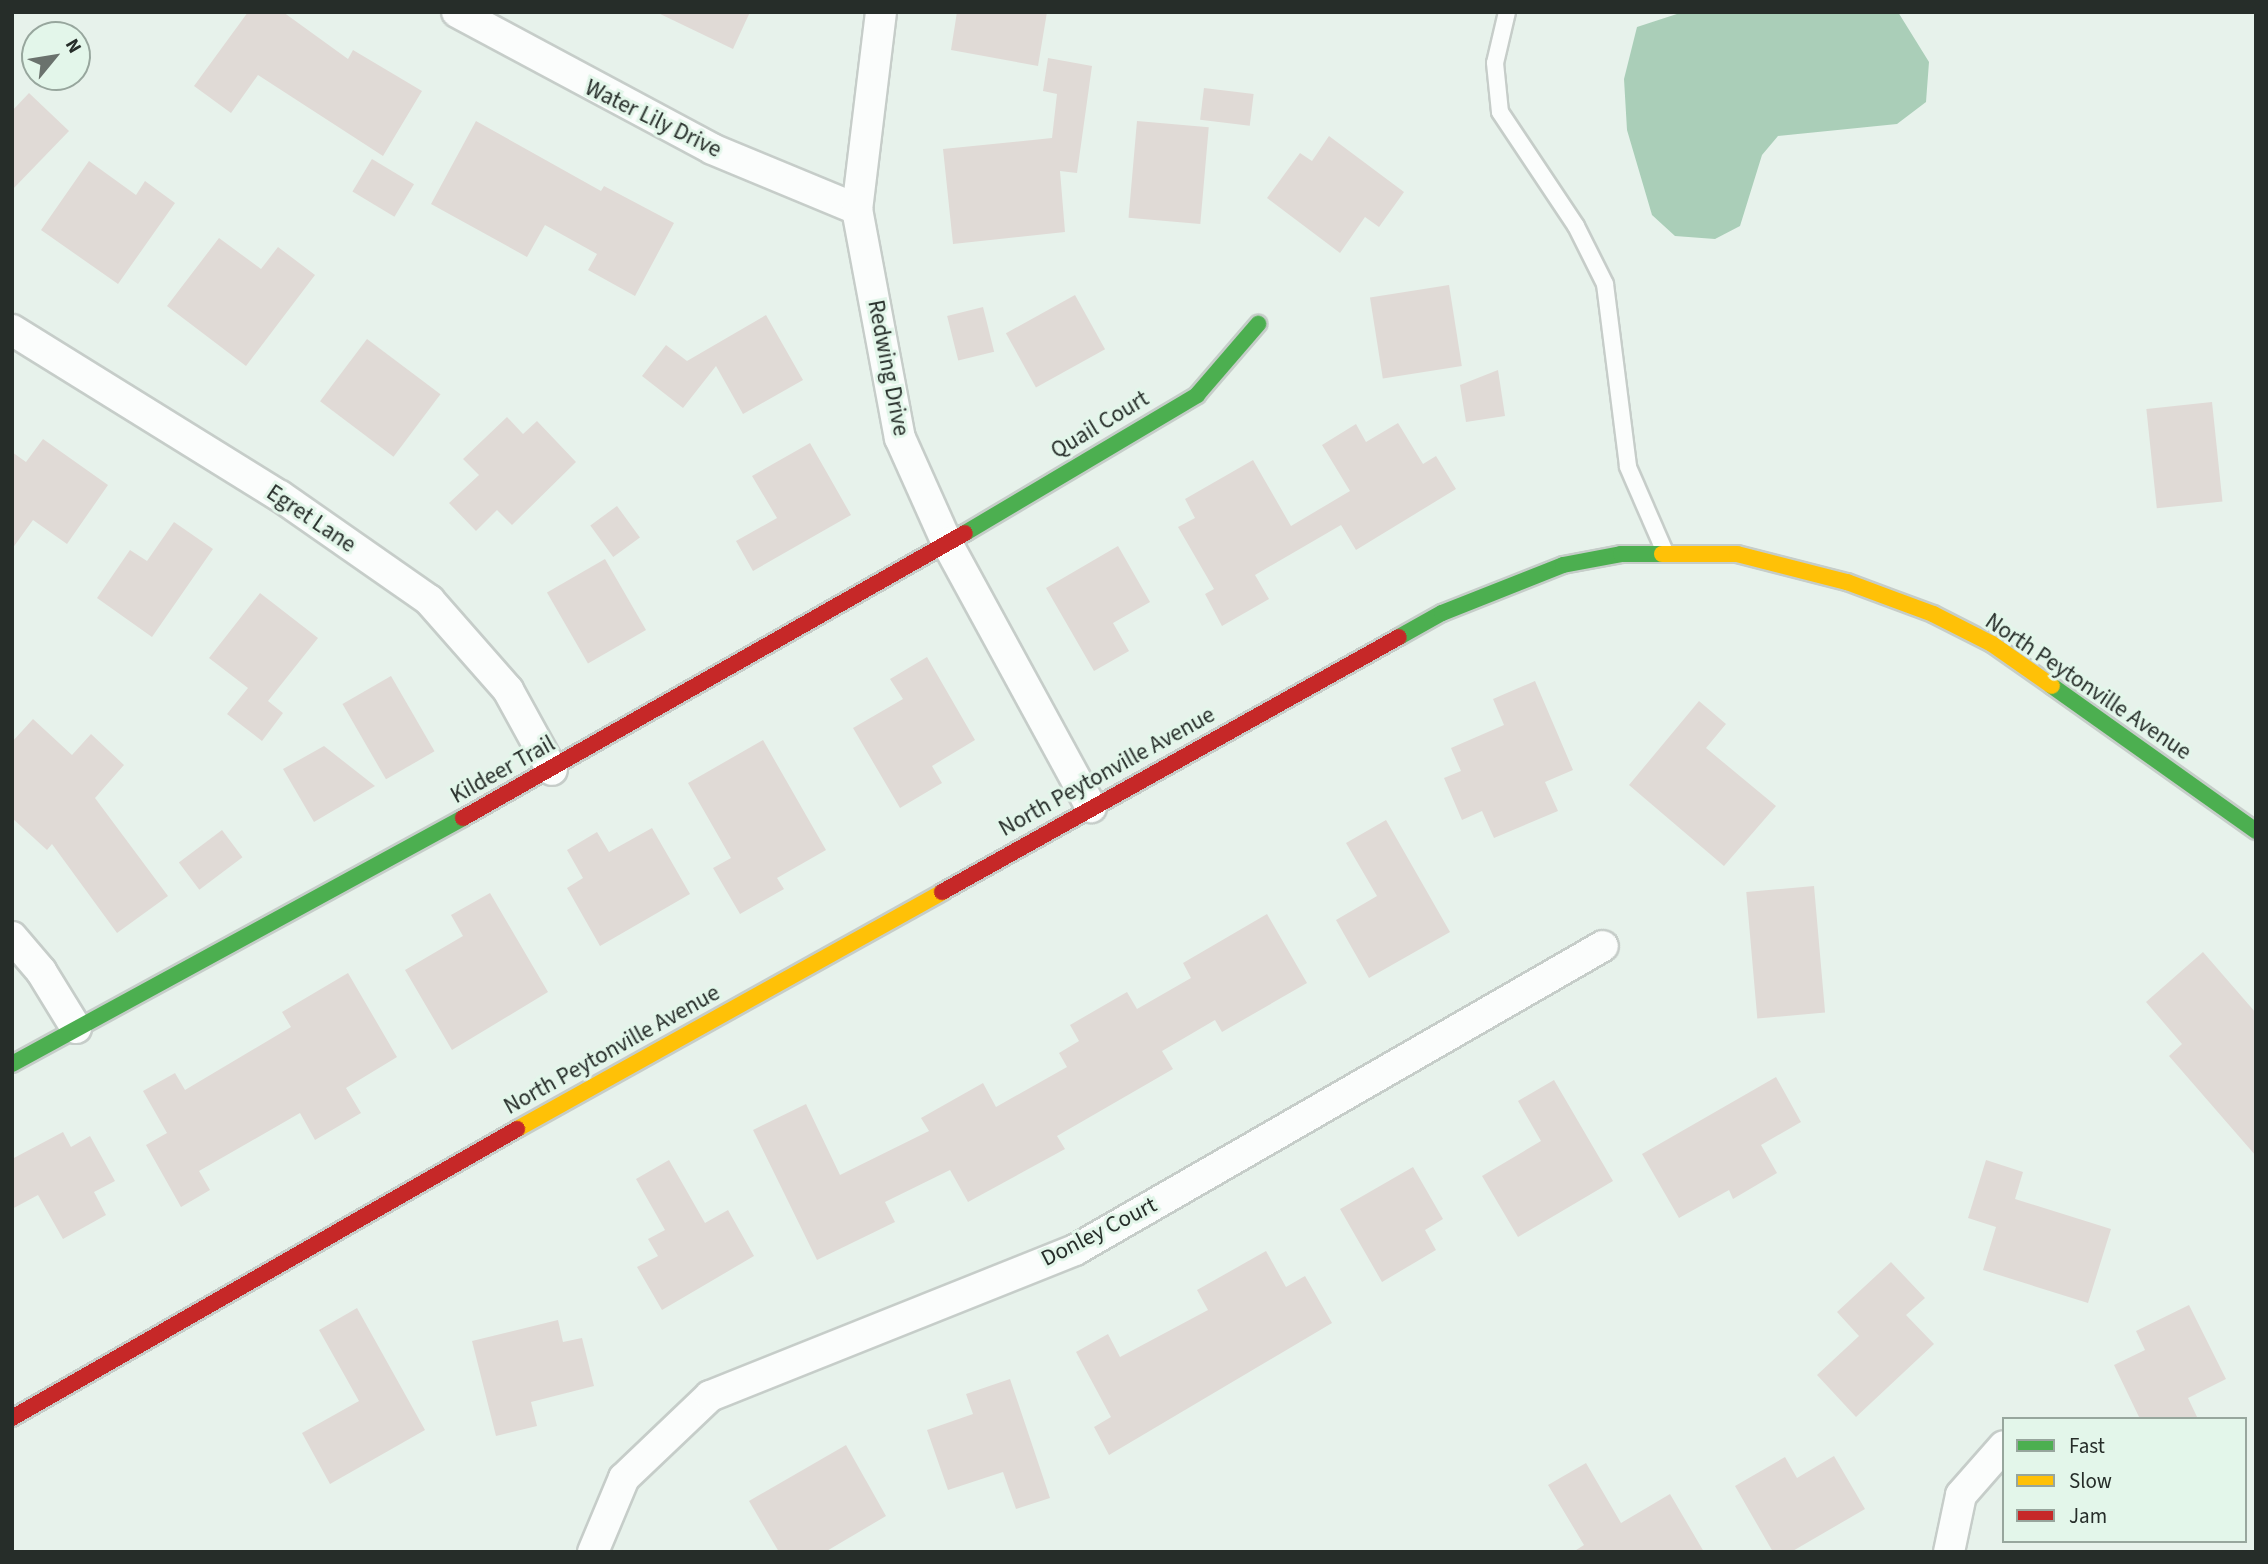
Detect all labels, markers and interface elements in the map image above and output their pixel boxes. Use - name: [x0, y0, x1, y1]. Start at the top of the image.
- north arrow: [21, 21, 91, 91]
- text: N: [58, 34, 88, 58]
- street label: Water Lily Drive: [580, 74, 726, 164]
- street label: Redwing Drive: [861, 298, 915, 438]
- street label: Quail Court: [1046, 385, 1154, 465]
- street label: Egret Lane: [261, 479, 361, 559]
- street label: North Peytonville Avenue: [1980, 608, 2196, 766]
- street label: North Peytonville Avenue: [994, 701, 1220, 843]
- street label: Kildeer Trail: [446, 730, 560, 810]
- street label: North Peytonville Avenue: [499, 979, 725, 1121]
- street label: Donley Court: [1037, 1191, 1161, 1273]
- legend: [2002, 1417, 2247, 1543]
- text: Fast: [2069, 1431, 2105, 1461]
- text: Slow: [2069, 1466, 2112, 1496]
- text: Jam: [2069, 1501, 2107, 1531]

